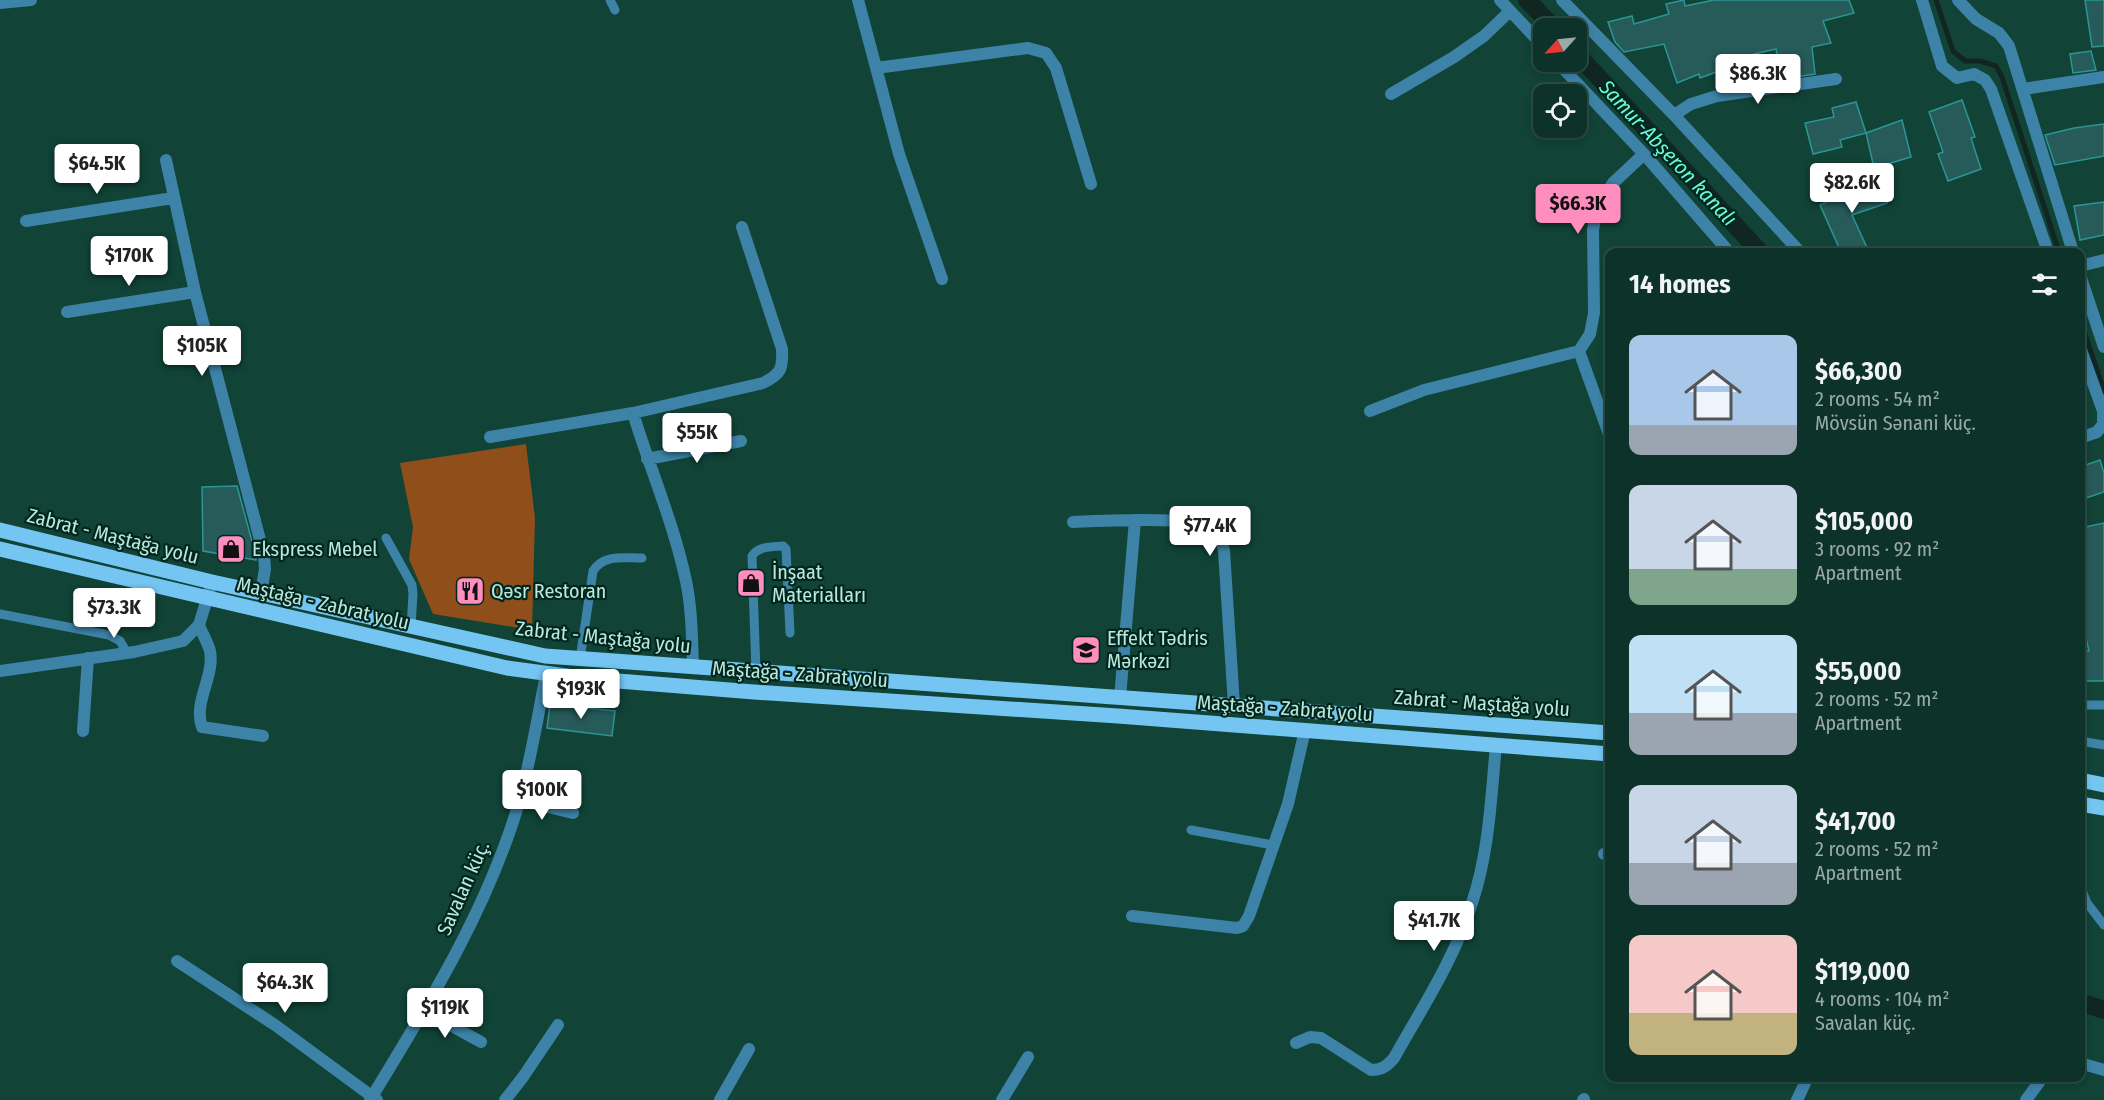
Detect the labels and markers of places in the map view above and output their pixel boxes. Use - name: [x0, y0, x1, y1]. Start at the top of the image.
- pin: $86.3K: [1709, 54, 1807, 105]
- pin: $64.5K: [48, 144, 146, 195]
- pin: $82.6K: [1803, 163, 1901, 214]
- pin: $66.3K: [1529, 184, 1627, 235]
- pin: $170K: [87, 236, 171, 287]
- pin: $105K: [160, 326, 244, 377]
- pin: $55K: [661, 413, 733, 464]
- pin: $77.4K: [1161, 506, 1259, 557]
- shop icon: Ekspress Mebel: [215, 533, 247, 565]
- place label: Ekspress Mebel: [252, 537, 378, 561]
- place label: İnşaat Materialları: [772, 560, 866, 607]
- shop icon: İnşaat Materialları: [735, 567, 767, 599]
- restaurant icon: Qəsr Restoran: [454, 575, 486, 607]
- place label: Qəsr Restoran: [491, 579, 606, 603]
- pin: $73.3K: [65, 588, 163, 639]
- place label: Effekt Tədris Mərkəzi: [1107, 626, 1208, 673]
- school or university icon: Effekt Tədris Mərkəzi: [1070, 634, 1102, 666]
- pin: $193K: [539, 669, 623, 720]
- pin: $100K: [500, 770, 584, 821]
- pin: $41.7K: [1385, 901, 1483, 952]
- pin: $64.3K: [236, 963, 334, 1014]
- pin: $119K: [403, 988, 487, 1039]

